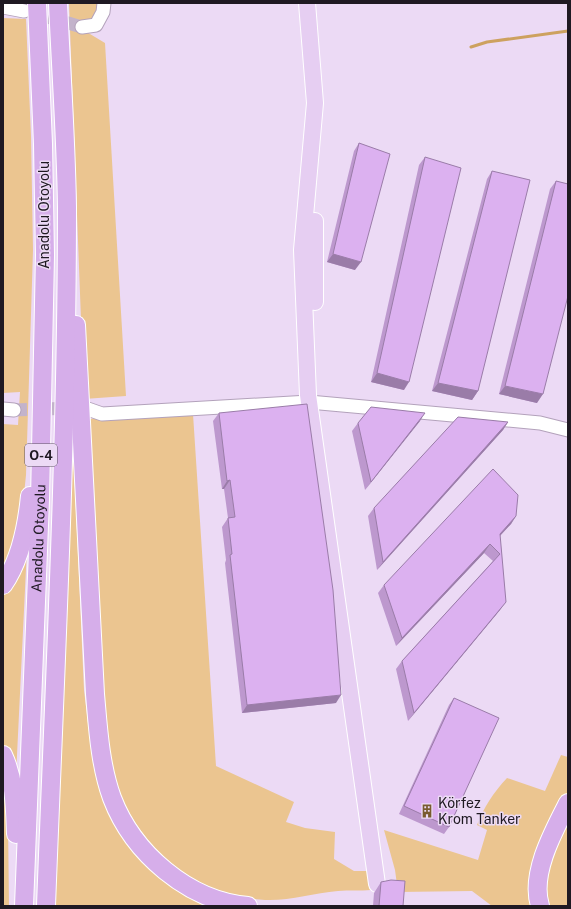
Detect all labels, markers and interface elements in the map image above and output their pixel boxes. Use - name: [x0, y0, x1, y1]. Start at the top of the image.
- street label: Anadolu Otoyolu: [36, 161, 52, 269]
- road number: O-4: [25, 444, 57, 466]
- street label: Anadolu Otoyolu: [28, 484, 48, 593]
- place label: Körfez Krom Tanker: [438, 795, 521, 827]
- building icon: Körfez Krom Tanker: [419, 803, 435, 819]

